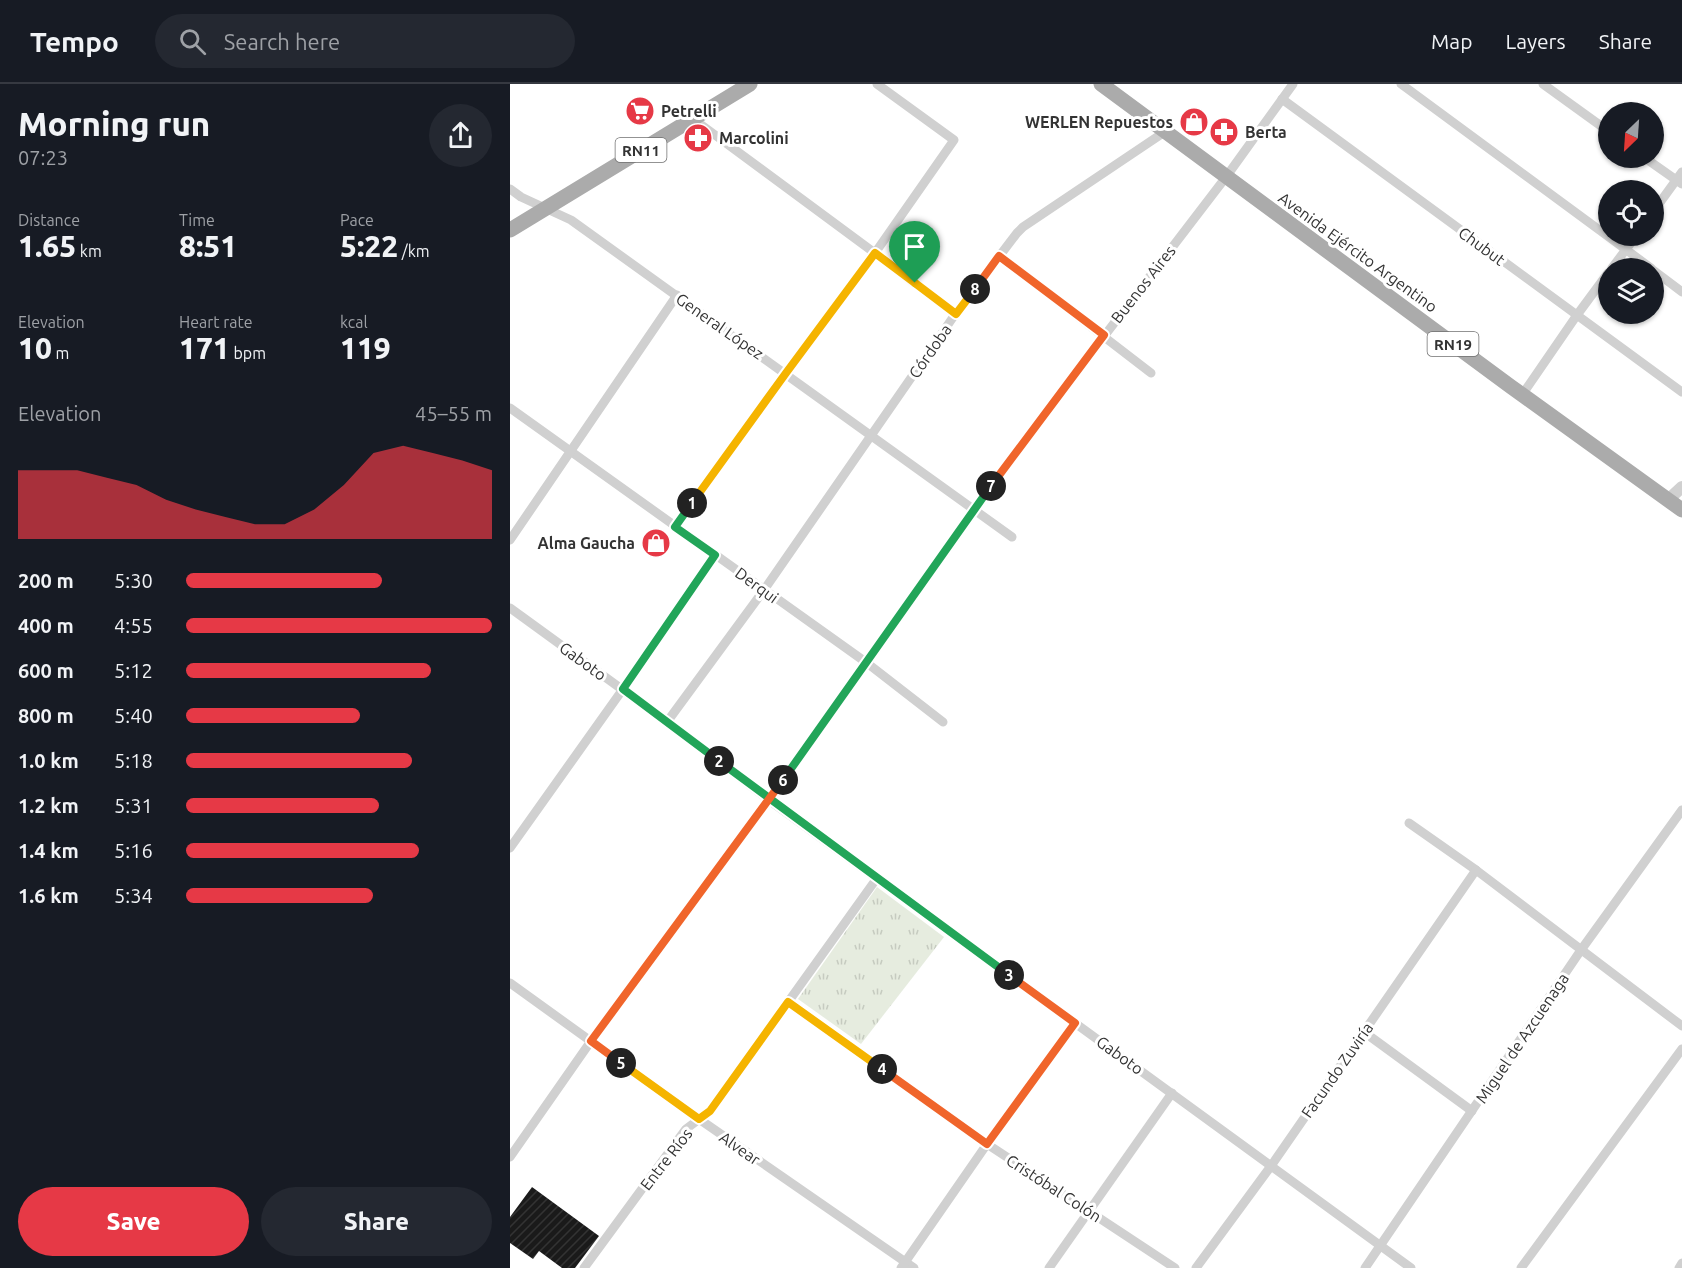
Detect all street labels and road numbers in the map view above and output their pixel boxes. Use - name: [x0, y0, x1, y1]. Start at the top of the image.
- road number: RN11: [616, 138, 666, 162]
- street label: Avenida Ejército Argentino: [1275, 188, 1441, 316]
- street label: Chubut: [1455, 223, 1509, 269]
- street label: Buenos Aires: [1107, 242, 1179, 326]
- street label: General López: [673, 289, 767, 363]
- street label: Córdoba: [905, 321, 955, 381]
- road number: RN19: [1428, 332, 1478, 356]
- street label: Derqui: [732, 563, 782, 607]
- street label: Gaboto: [556, 638, 610, 684]
- street label: Miguel de Azcuenaga: [1472, 970, 1572, 1106]
- street label: Facundo Zuviría: [1297, 1019, 1377, 1121]
- street label: Gaboto: [1093, 1032, 1147, 1078]
- street label: Entre Ríos: [636, 1125, 696, 1193]
- street label: Alvear: [716, 1128, 764, 1168]
- street label: Cristóbal Colón: [1003, 1151, 1105, 1225]

